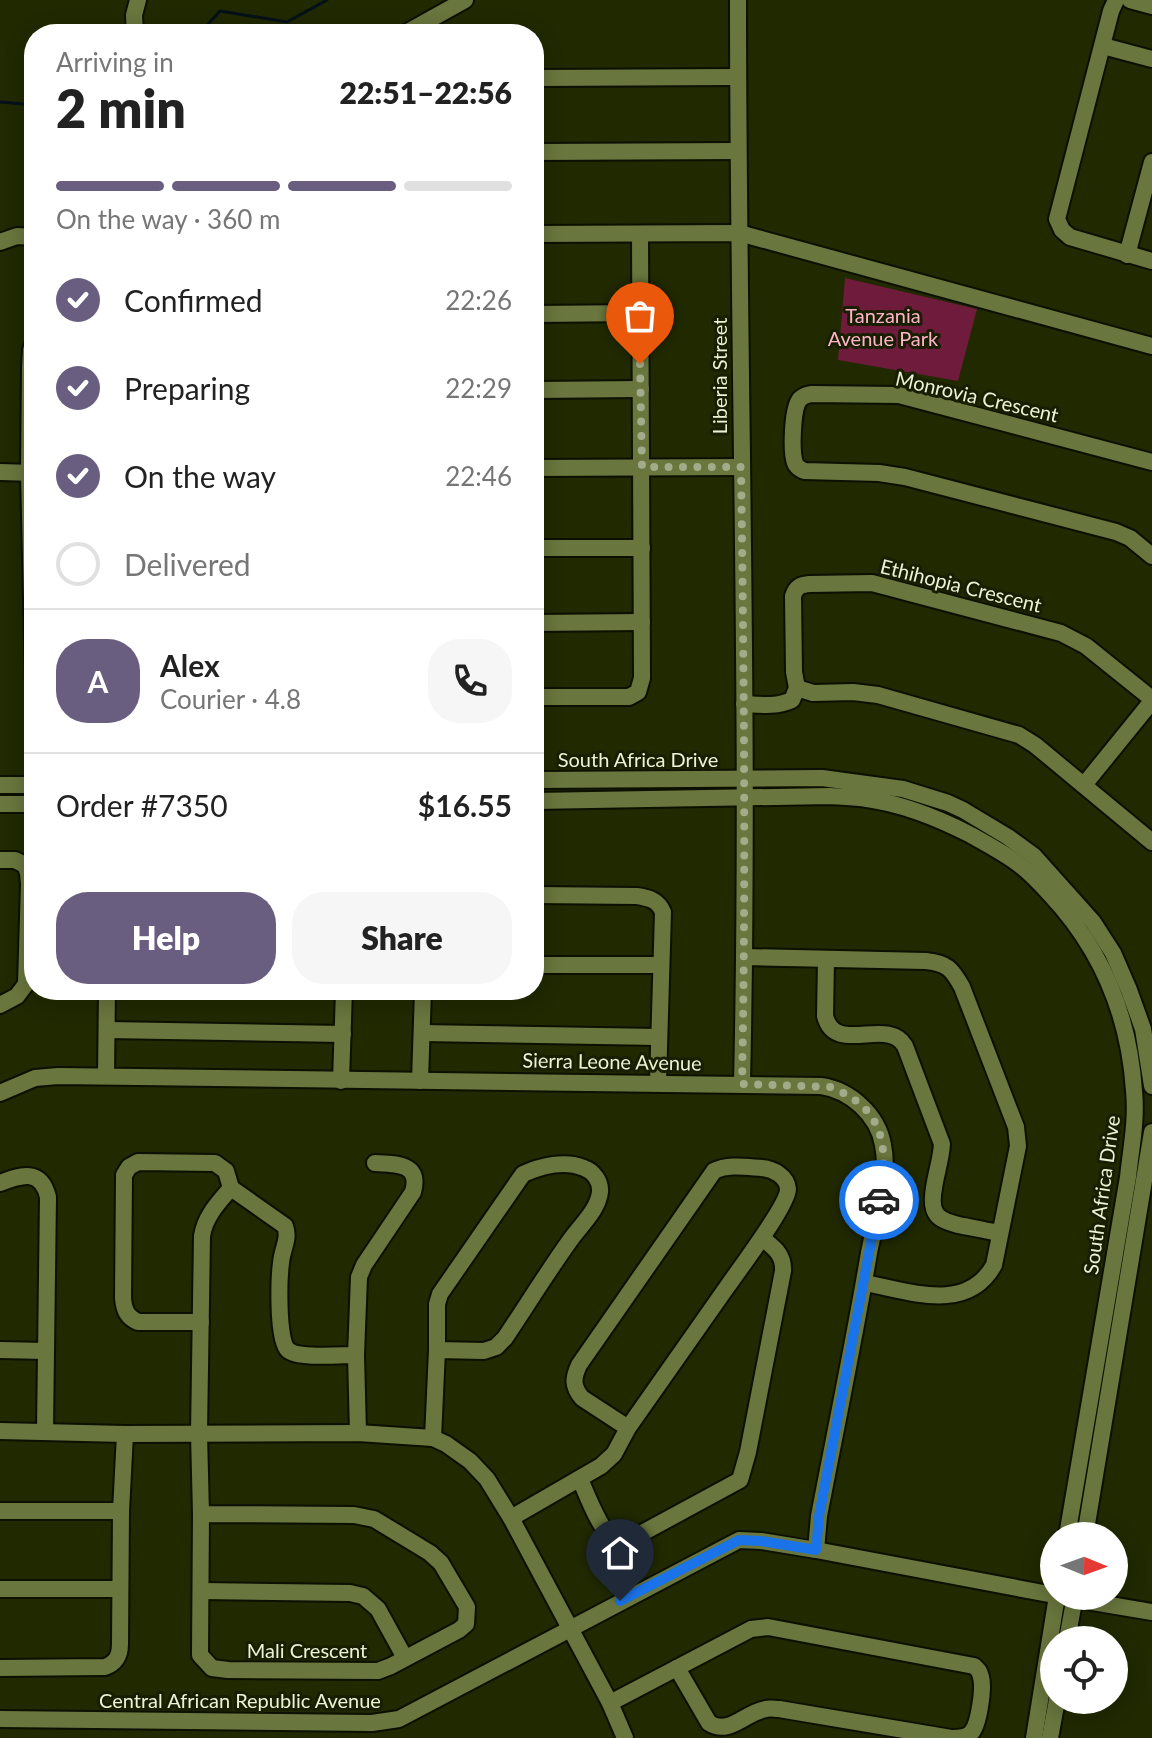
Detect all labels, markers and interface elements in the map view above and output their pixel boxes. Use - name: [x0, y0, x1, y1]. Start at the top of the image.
- text: Arriving in: [56, 46, 174, 78]
- text: 22:51–22:56: [339, 74, 512, 110]
- text: 2 min: [56, 77, 186, 139]
- text: On the way · 360 m: [56, 203, 280, 235]
- icon: check: [56, 278, 100, 322]
- text: Confirmed: [124, 282, 263, 318]
- pin: [606, 282, 674, 364]
- text: 22:26: [445, 284, 512, 316]
- icon: bag: [618, 294, 662, 338]
- park label: Tanzania Avenue Park: [828, 303, 939, 350]
- street label: Liberia Street: [707, 318, 731, 434]
- icon: check: [56, 366, 100, 410]
- street label: Monrovia Crescent: [893, 366, 1061, 426]
- text: Preparing: [124, 370, 250, 406]
- text: 22:29: [445, 372, 512, 404]
- icon: check: [56, 454, 100, 498]
- text: On the way: [124, 458, 276, 494]
- text: 22:46: [445, 460, 512, 492]
- text: Delivered: [124, 546, 251, 582]
- street label: Ethihopia Crescent: [878, 553, 1044, 617]
- button: phone: [428, 639, 512, 723]
- text: Alex: [160, 647, 220, 683]
- text: A: [88, 663, 108, 699]
- text: Courier · 4.8: [160, 683, 301, 715]
- street label: South Africa Drive: [558, 747, 718, 771]
- text: Order #7350: [56, 787, 228, 823]
- text: $16.55: [418, 787, 512, 823]
- button: Help: [56, 892, 276, 984]
- button: Share: [292, 892, 512, 984]
- street label: Sierra Leone Avenue: [522, 1047, 702, 1075]
- street label: South Africa Drive: [1078, 1114, 1124, 1276]
- courier: [839, 1160, 919, 1240]
- icon: car: [857, 1178, 901, 1222]
- pin: [586, 1519, 654, 1601]
- north arrow: [1040, 1522, 1128, 1610]
- map controls: [1040, 1522, 1128, 1714]
- icon: home: [598, 1531, 642, 1575]
- button: locate: [1040, 1626, 1128, 1714]
- street label: Mali Crescent: [247, 1638, 367, 1662]
- street label: Central African Republic Avenue: [99, 1688, 381, 1712]

